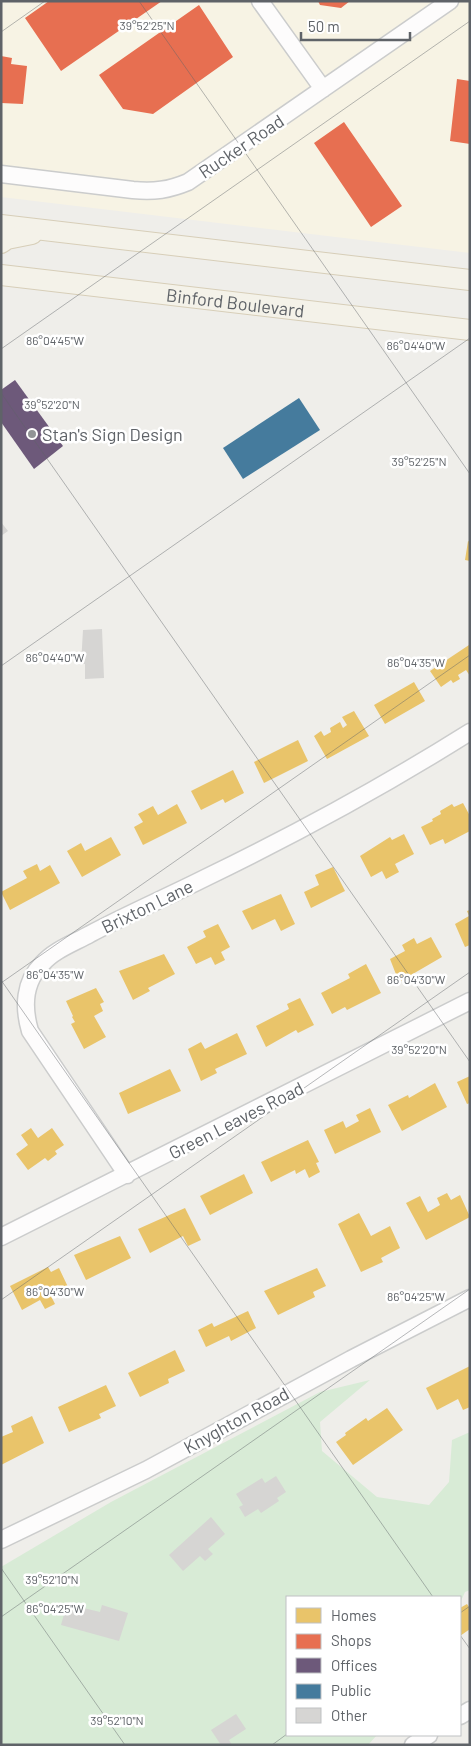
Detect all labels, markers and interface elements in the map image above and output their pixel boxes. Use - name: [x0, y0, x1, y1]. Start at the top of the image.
- scale bar: [301, 10, 410, 42]
- text: 50 m: [308, 17, 340, 35]
- text: 39°52'25"N: [119, 18, 175, 32]
- street label: Rucker Road: [194, 109, 288, 183]
- street label: Binford Boulevard: [165, 283, 306, 322]
- text: 86°04'45"W: [26, 333, 85, 347]
- text: 86°04'40"W: [387, 338, 446, 352]
- text: 39°52'20"N: [24, 397, 80, 411]
- place label: Stan's Sign Design: [42, 423, 183, 445]
- marker: Stan's Sign Design: [26, 428, 38, 440]
- text: 39°52'25"N: [391, 454, 447, 468]
- text: 86°04'40"W: [26, 650, 85, 664]
- text: 86°04'35"W: [387, 655, 445, 669]
- street label: Brixton Lane: [98, 874, 196, 938]
- text: 86°04'35"W: [26, 967, 84, 981]
- text: 86°04'30"W: [387, 972, 446, 986]
- text: 39°52'20"N: [391, 1042, 447, 1056]
- street label: Green Leaves Road: [165, 1076, 307, 1164]
- text: 86°04'30"W: [26, 1284, 85, 1298]
- text: 86°04'25"W: [387, 1289, 446, 1303]
- street label: Knyghton Road: [180, 1382, 292, 1458]
- text: 39°52'10"N: [25, 1572, 79, 1586]
- legend: [286, 1596, 461, 1736]
- text: 86°04'25"W: [26, 1601, 85, 1615]
- text: Homes: [331, 1606, 376, 1624]
- text: Shops: [331, 1631, 371, 1649]
- text: Offices: [331, 1656, 377, 1674]
- text: Public: [331, 1681, 371, 1699]
- text: Other: [331, 1706, 368, 1724]
- text: 39°52'10"N: [90, 1713, 144, 1727]

